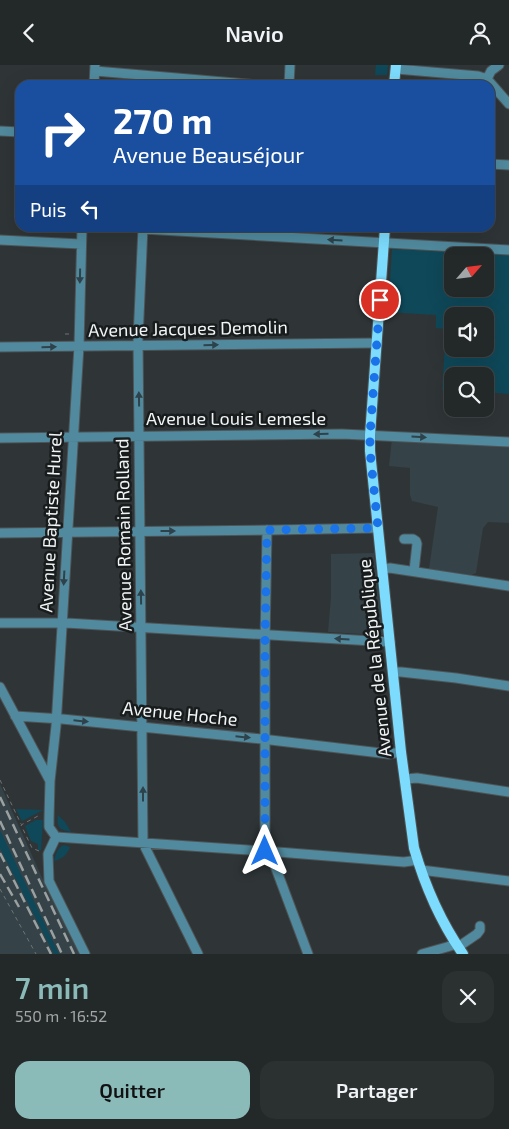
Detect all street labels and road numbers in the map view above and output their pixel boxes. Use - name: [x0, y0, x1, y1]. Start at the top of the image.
- street label: Avenue Jacques Demolin: [88, 315, 288, 341]
- street label: Avenue Louis Lemesle: [146, 407, 326, 429]
- street label: Avenue Baptiste Hurel: [34, 430, 66, 613]
- street label: Avenue Romain Rolland: [110, 438, 136, 632]
- street label: Avenue de la République: [353, 558, 395, 758]
- street label: Avenue Hoche: [122, 696, 239, 730]

